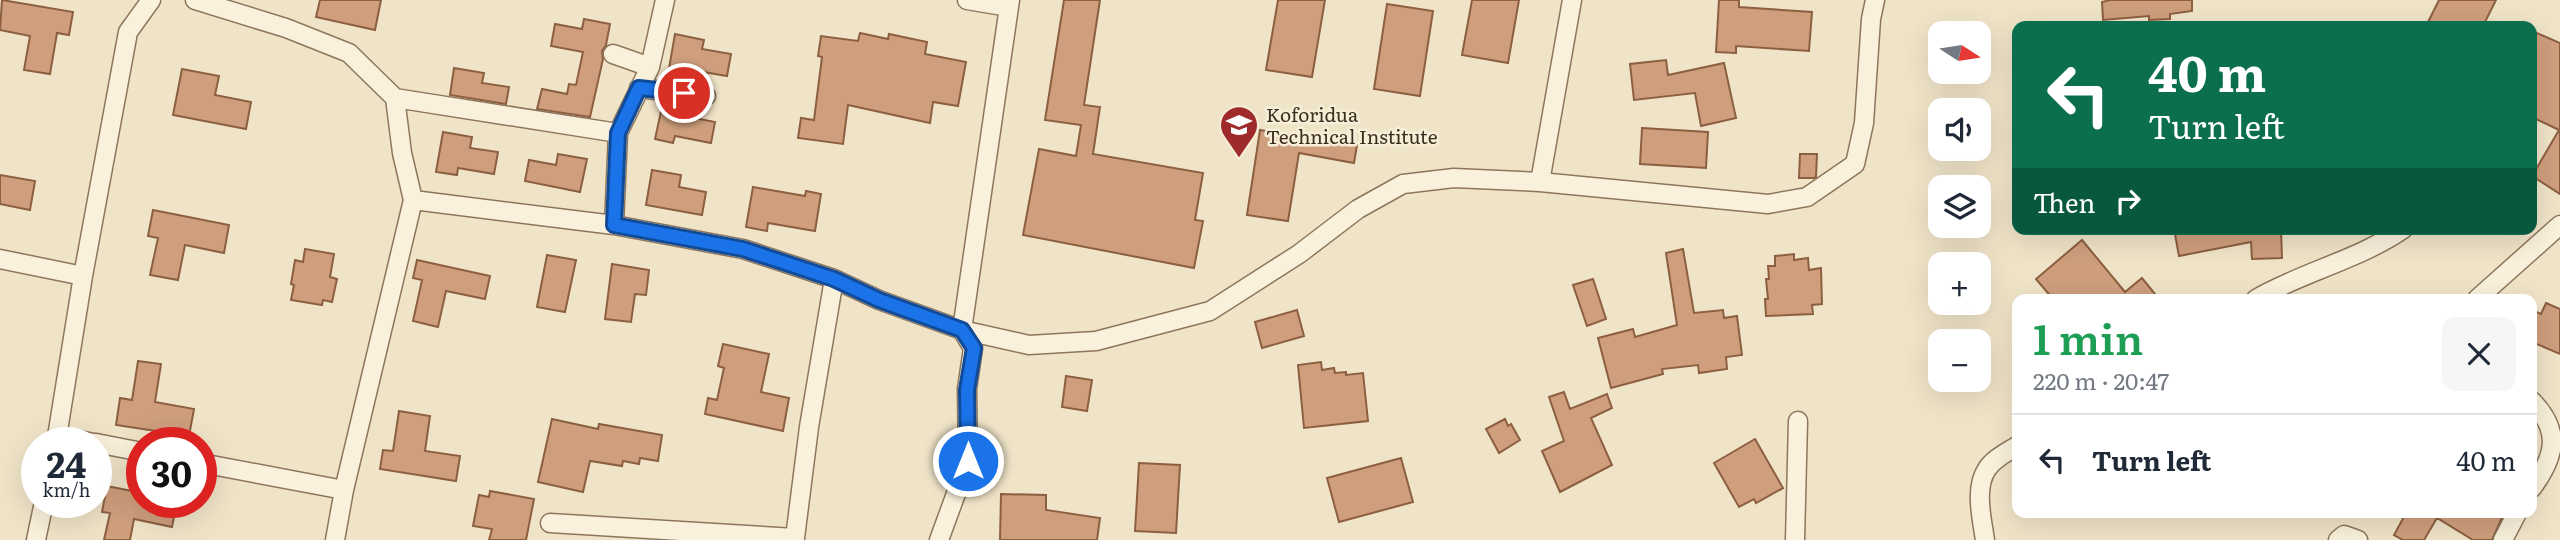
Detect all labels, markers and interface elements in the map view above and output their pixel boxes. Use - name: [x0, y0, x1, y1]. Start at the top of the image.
- north arrow: [1928, 21, 1992, 84]
- map controls: [1928, 21, 1991, 392]
- text: 40 m: [2148, 34, 2266, 107]
- icon: left: [2033, 49, 2124, 140]
- pin: [654, 63, 714, 123]
- icon: arrive: [665, 74, 703, 112]
- button: sound: [1928, 98, 1991, 161]
- place label: Koforidua Technical Institute: [1266, 100, 1438, 150]
- text: Turn left: [2148, 101, 2285, 149]
- school or university icon: Koforidua Technical Institute: [1218, 104, 1260, 159]
- button: layers: [1928, 175, 1991, 238]
- text: Then: [2033, 182, 2095, 221]
- icon: right: [2109, 182, 2147, 220]
- button: +: [1928, 252, 1991, 315]
- text: 1 min: [2033, 306, 2143, 368]
- button: close: [2442, 317, 2516, 391]
- button: −: [1928, 329, 1991, 392]
- text: 220 m · 20:47: [2033, 363, 2169, 397]
- position arrow: [931, 424, 1005, 498]
- speed limit sign: 30: [126, 427, 217, 518]
- text: 24: [47, 437, 86, 489]
- text: Turn left: [2092, 440, 2211, 479]
- text: 40 m: [2456, 440, 2516, 479]
- icon: left: [2033, 441, 2071, 479]
- text: km/h: [43, 476, 90, 503]

